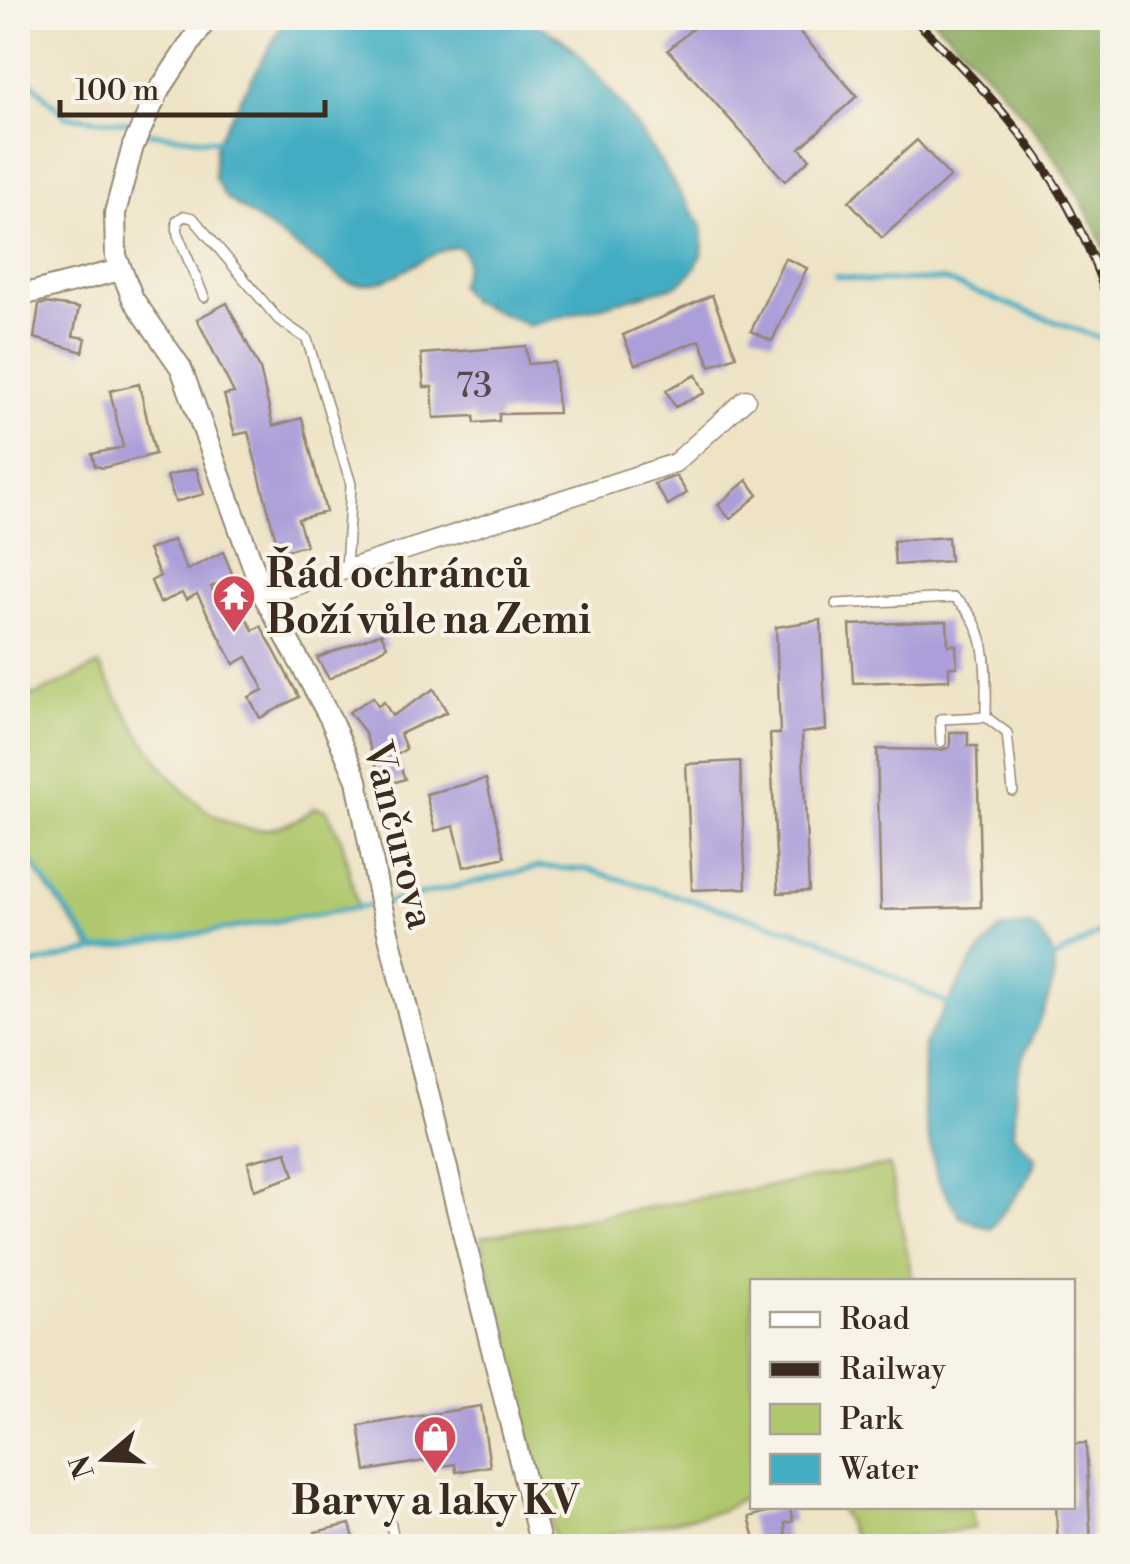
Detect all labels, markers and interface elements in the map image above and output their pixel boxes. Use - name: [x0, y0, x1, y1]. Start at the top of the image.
- scale bar: [60, 55, 325, 117]
- text: 100 m: [75, 72, 159, 110]
- house number: 73: [456, 365, 492, 408]
- place label: Řád ochránců Boží vůle na Zemi: [266, 546, 591, 646]
- temple icon: Řád ochránců Boží vůle na Zemi: [211, 573, 257, 634]
- street label: Vančurova: [350, 736, 446, 935]
- legend: [750, 1279, 1075, 1509]
- text: Road: [840, 1301, 910, 1339]
- text: Railway: [840, 1351, 946, 1389]
- text: Park: [840, 1401, 904, 1439]
- north arrow: [55, 1409, 155, 1509]
- shop icon: Barvy a laky KV: [412, 1414, 458, 1475]
- text: N: [63, 1450, 103, 1483]
- text: Water: [839, 1451, 919, 1489]
- place label: Barvy a laky KV: [291, 1477, 580, 1527]

